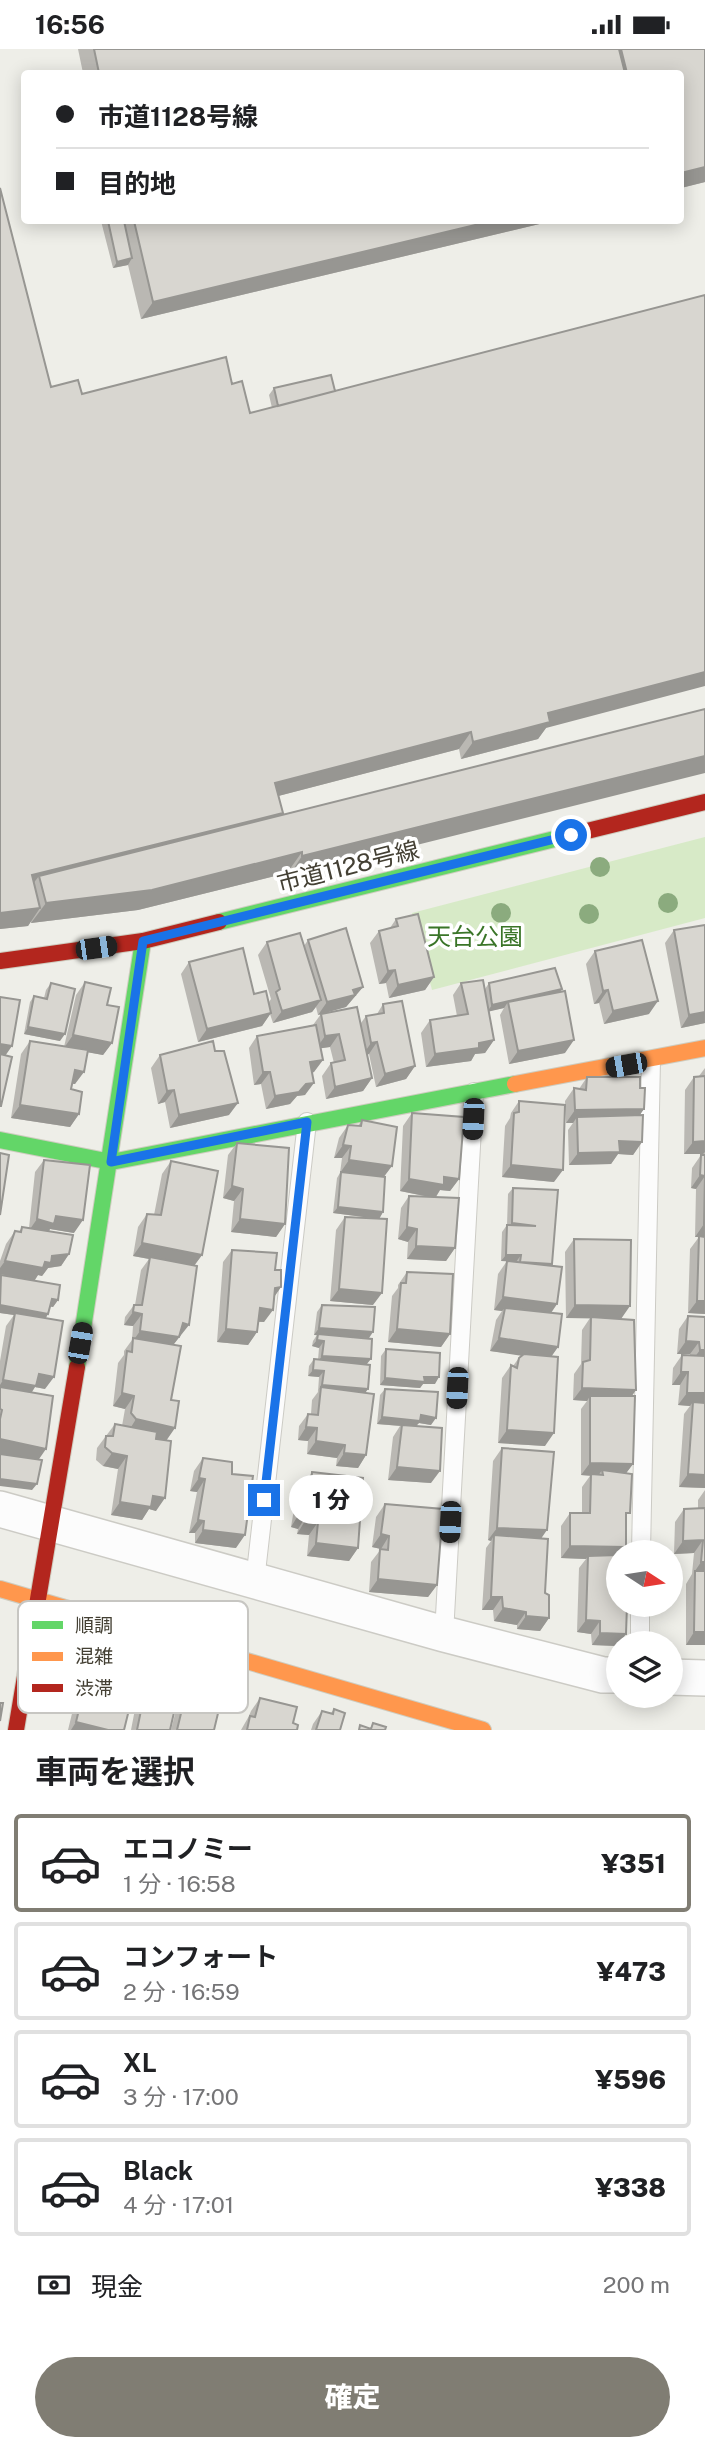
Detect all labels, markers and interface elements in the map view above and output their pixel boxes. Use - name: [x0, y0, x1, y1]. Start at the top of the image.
- text: 16:56: [35, 9, 105, 40]
- text: 市道1128号線: [98, 101, 258, 132]
- text: 目的地: [98, 168, 176, 199]
- route start: [555, 819, 587, 851]
- street label: 市道1128号線: [274, 835, 422, 897]
- park label: 天台公園: [427, 922, 523, 950]
- car: [74, 935, 119, 961]
- car: [604, 1051, 649, 1079]
- car: [462, 1097, 485, 1141]
- car: [67, 1320, 94, 1366]
- car: [446, 1366, 469, 1410]
- callout: 1 分: [288, 1475, 372, 1525]
- route end: [248, 1484, 280, 1516]
- text: 1 分: [312, 1486, 350, 1513]
- car: [439, 1500, 462, 1544]
- north arrow: [606, 1540, 682, 1617]
- map controls: [606, 1540, 683, 1708]
- legend: [18, 1601, 248, 1713]
- text: 順調: [75, 1614, 113, 1636]
- button: layers: [606, 1631, 683, 1708]
- text: 混雑: [75, 1645, 113, 1667]
- text: 渋滞: [75, 1677, 113, 1699]
- text: 車両を選択: [35, 1753, 195, 1790]
- icon: car: [39, 1832, 102, 1895]
- text: エコノミー: [123, 1833, 253, 1864]
- text: ¥351: [601, 1848, 666, 1879]
- text: 1 分 · 16:58: [123, 1870, 236, 1897]
- icon: car: [39, 1940, 102, 2003]
- text: コンフォート: [123, 1941, 278, 1972]
- text: ¥473: [597, 1956, 666, 1987]
- text: 2 分 · 16:59: [123, 1978, 240, 2005]
- text: XL: [123, 2047, 157, 2078]
- icon: car: [39, 2048, 102, 2111]
- text: ¥596: [595, 2064, 666, 2095]
- text: 3 分 · 17:00: [123, 2083, 239, 2110]
- text: Black: [123, 2155, 193, 2186]
- icon: car: [39, 2156, 102, 2219]
- text: ¥338: [595, 2172, 666, 2203]
- text: 4 分 · 17:01: [123, 2191, 234, 2218]
- icon: cash: [35, 2266, 73, 2304]
- text: 現金: [91, 2271, 143, 2302]
- text: 200 m: [603, 2271, 670, 2298]
- button: 確定: [35, 2357, 670, 2437]

